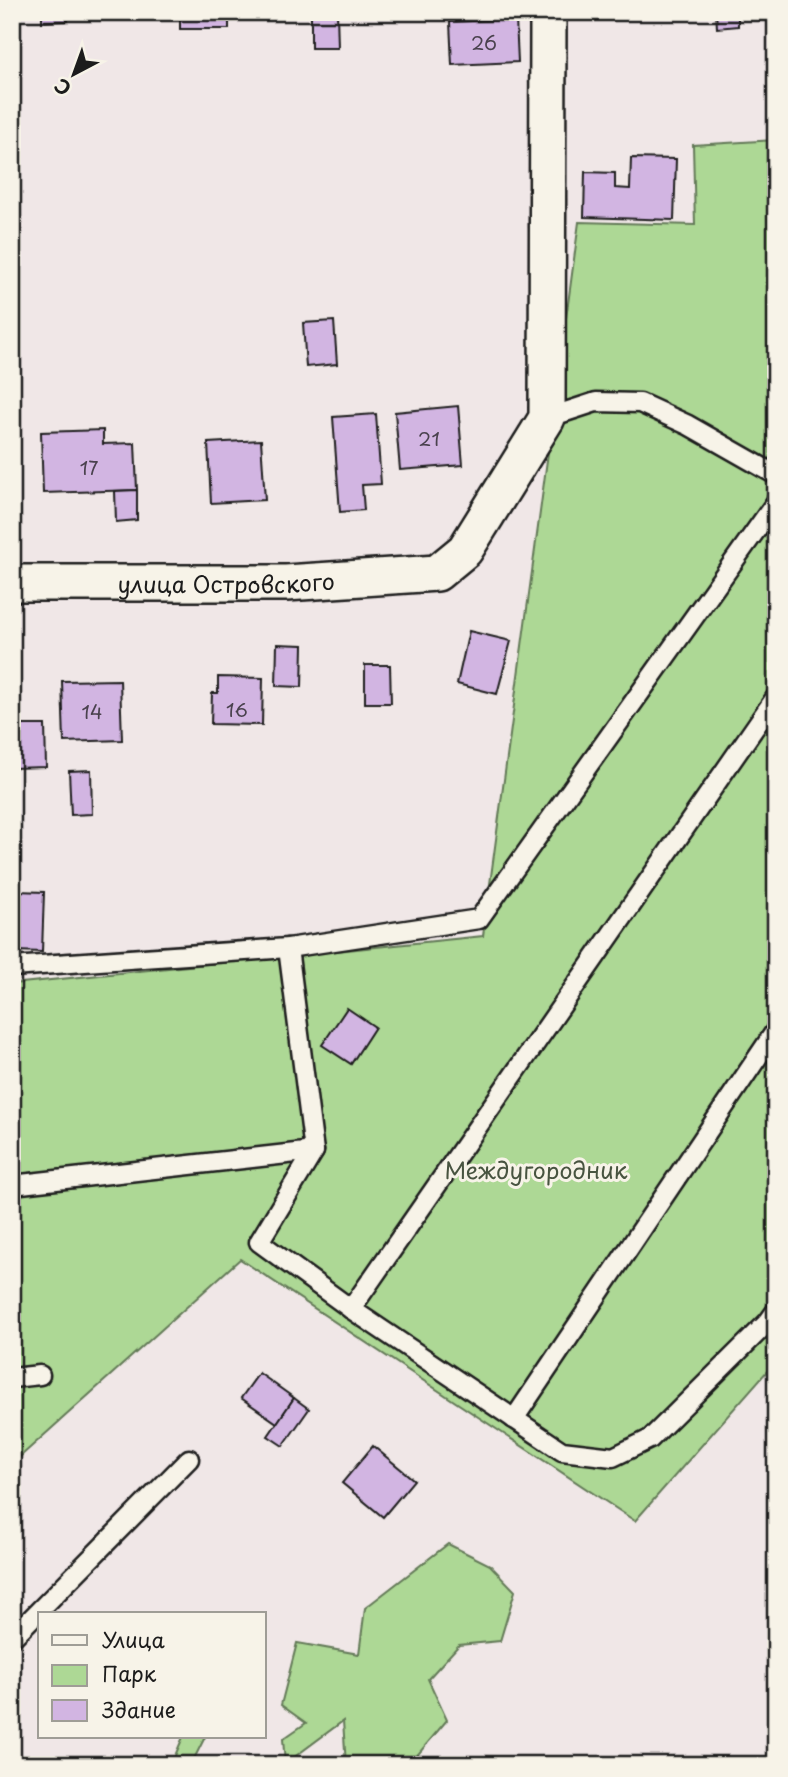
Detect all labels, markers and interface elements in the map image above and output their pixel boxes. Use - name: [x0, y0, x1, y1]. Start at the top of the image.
- house number: 26: [471, 28, 497, 56]
- north arrow: [38, 38, 108, 108]
- text: С: [48, 72, 77, 103]
- house number: 21: [418, 424, 440, 452]
- house number: 17: [80, 453, 98, 481]
- street label: улица Островского: [117, 562, 336, 601]
- house number: 16: [226, 695, 248, 723]
- house number: 14: [81, 697, 103, 725]
- park label: Междугородник: [445, 1152, 628, 1187]
- legend: [38, 1612, 266, 1738]
- text: Улица: [102, 1623, 165, 1655]
- text: Парк: [102, 1657, 157, 1689]
- text: Здание: [102, 1693, 176, 1725]

